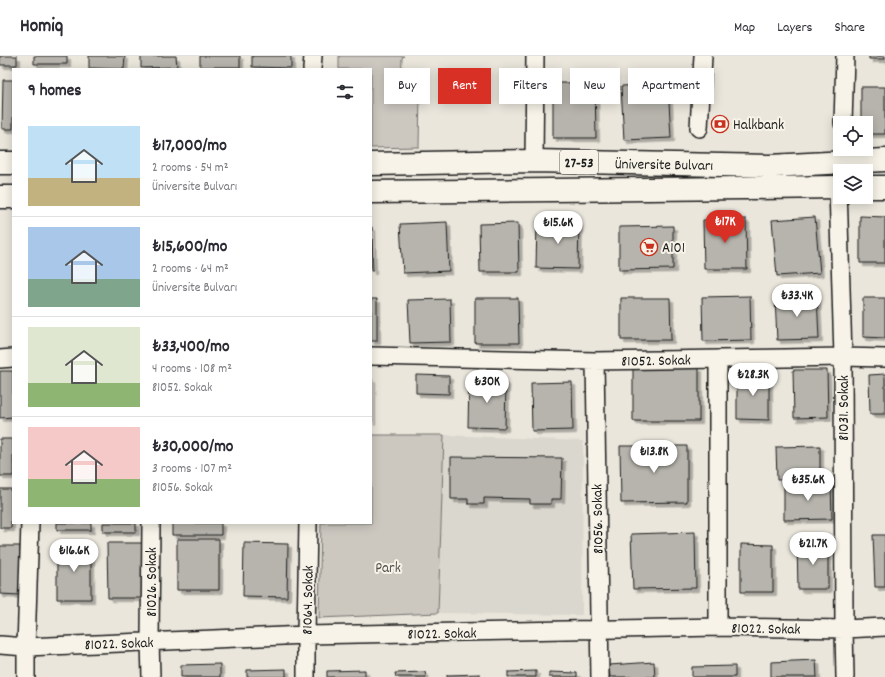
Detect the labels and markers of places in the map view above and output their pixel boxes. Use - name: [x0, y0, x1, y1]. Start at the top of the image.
- bank icon: Halkbank: [710, 114, 730, 134]
- place label: Halkbank: [733, 115, 784, 137]
- pin: ₺17K: [701, 210, 749, 244]
- pin: ₺15.6K: [525, 211, 591, 245]
- supermarket icon: A101: [639, 237, 659, 257]
- place label: A101: [662, 238, 685, 260]
- pin: ₺33.4K: [764, 284, 830, 318]
- pin: ₺28.3K: [720, 363, 786, 397]
- pin: ₺30K: [463, 370, 511, 404]
- pin: ₺13.8K: [621, 440, 687, 474]
- pin: ₺35.6K: [775, 468, 841, 502]
- pin: ₺21.7K: [780, 532, 846, 566]
- pin: ₺16.6K: [41, 539, 107, 573]

